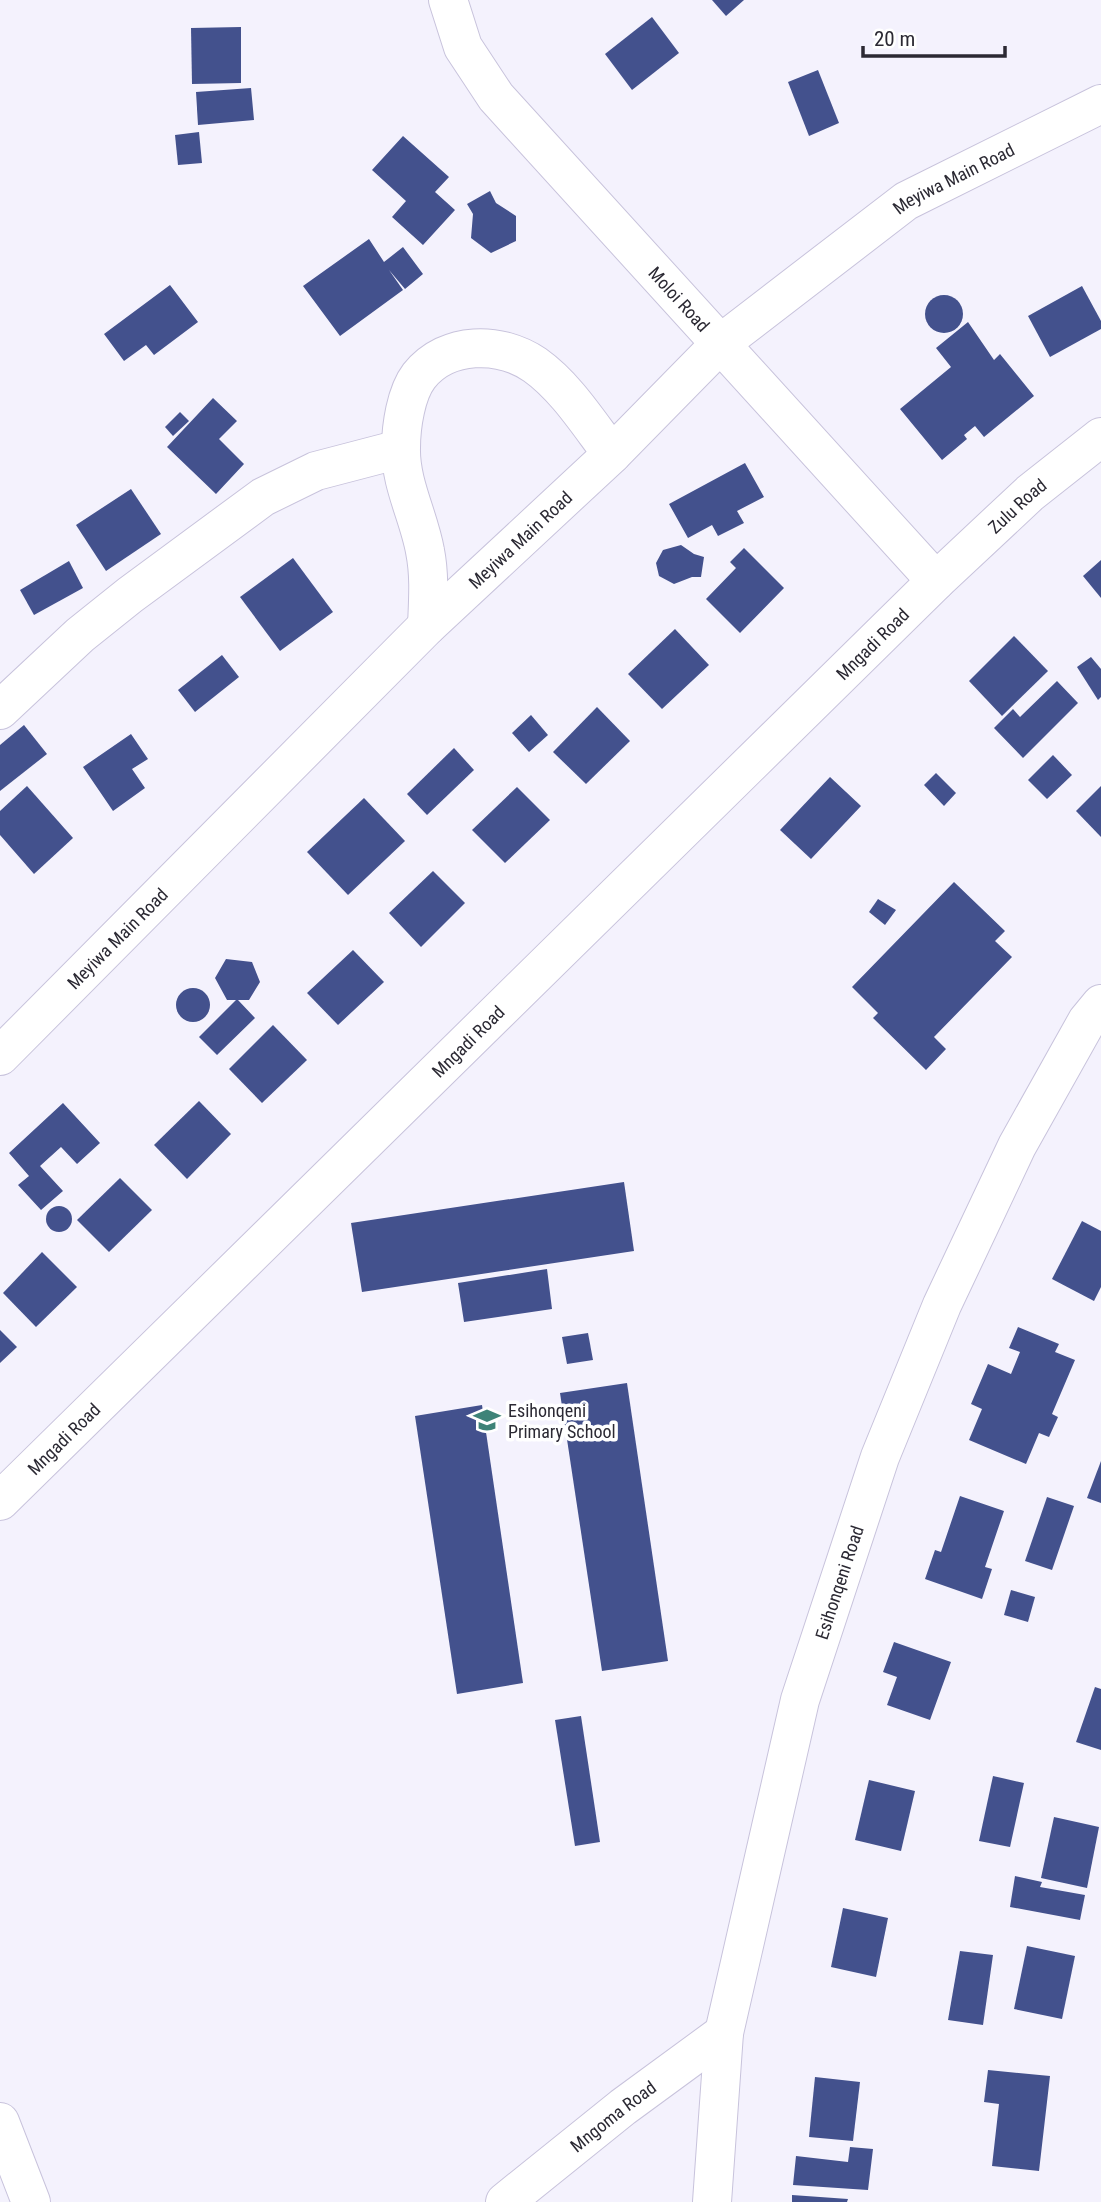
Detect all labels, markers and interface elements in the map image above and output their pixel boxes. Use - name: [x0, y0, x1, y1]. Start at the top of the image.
- scale bar: [863, 14, 1005, 58]
- text: 20 m: [874, 27, 915, 51]
- street label: Meyiwa Main Road: [888, 138, 1018, 218]
- street label: Moloi Road: [645, 262, 714, 336]
- street label: Zulu Road: [984, 474, 1050, 537]
- street label: Meyiwa Main Road: [464, 486, 576, 593]
- street label: Mngadi Road: [832, 604, 913, 684]
- street label: Meyiwa Main Road: [63, 883, 171, 993]
- street label: Mngadi Road: [427, 1001, 508, 1081]
- street label: Mngadi Road: [23, 1398, 104, 1479]
- place label: Esihonqeni Primary School: [508, 1400, 616, 1442]
- school or university icon: Esihonqeni Primary School: [472, 1405, 502, 1435]
- street label: Esihonqeni Road: [810, 1523, 867, 1642]
- street label: Mngoma Road: [566, 2076, 660, 2156]

